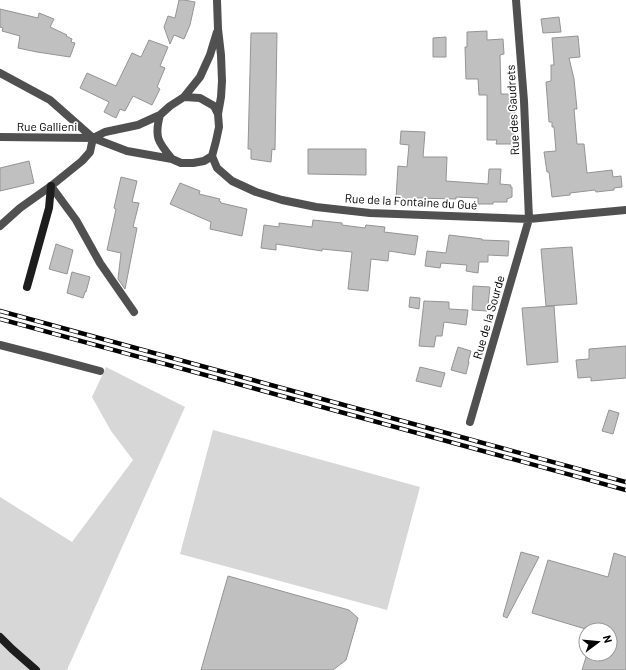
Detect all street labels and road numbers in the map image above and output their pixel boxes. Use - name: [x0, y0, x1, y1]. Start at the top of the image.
- street label: Rue des Gaudrets: [503, 64, 521, 156]
- street label: Rue Gallieni: [17, 119, 77, 133]
- street label: Rue de la Fontaine du Gué: [344, 191, 478, 211]
- street label: Rue de la Sourde: [469, 274, 507, 360]

